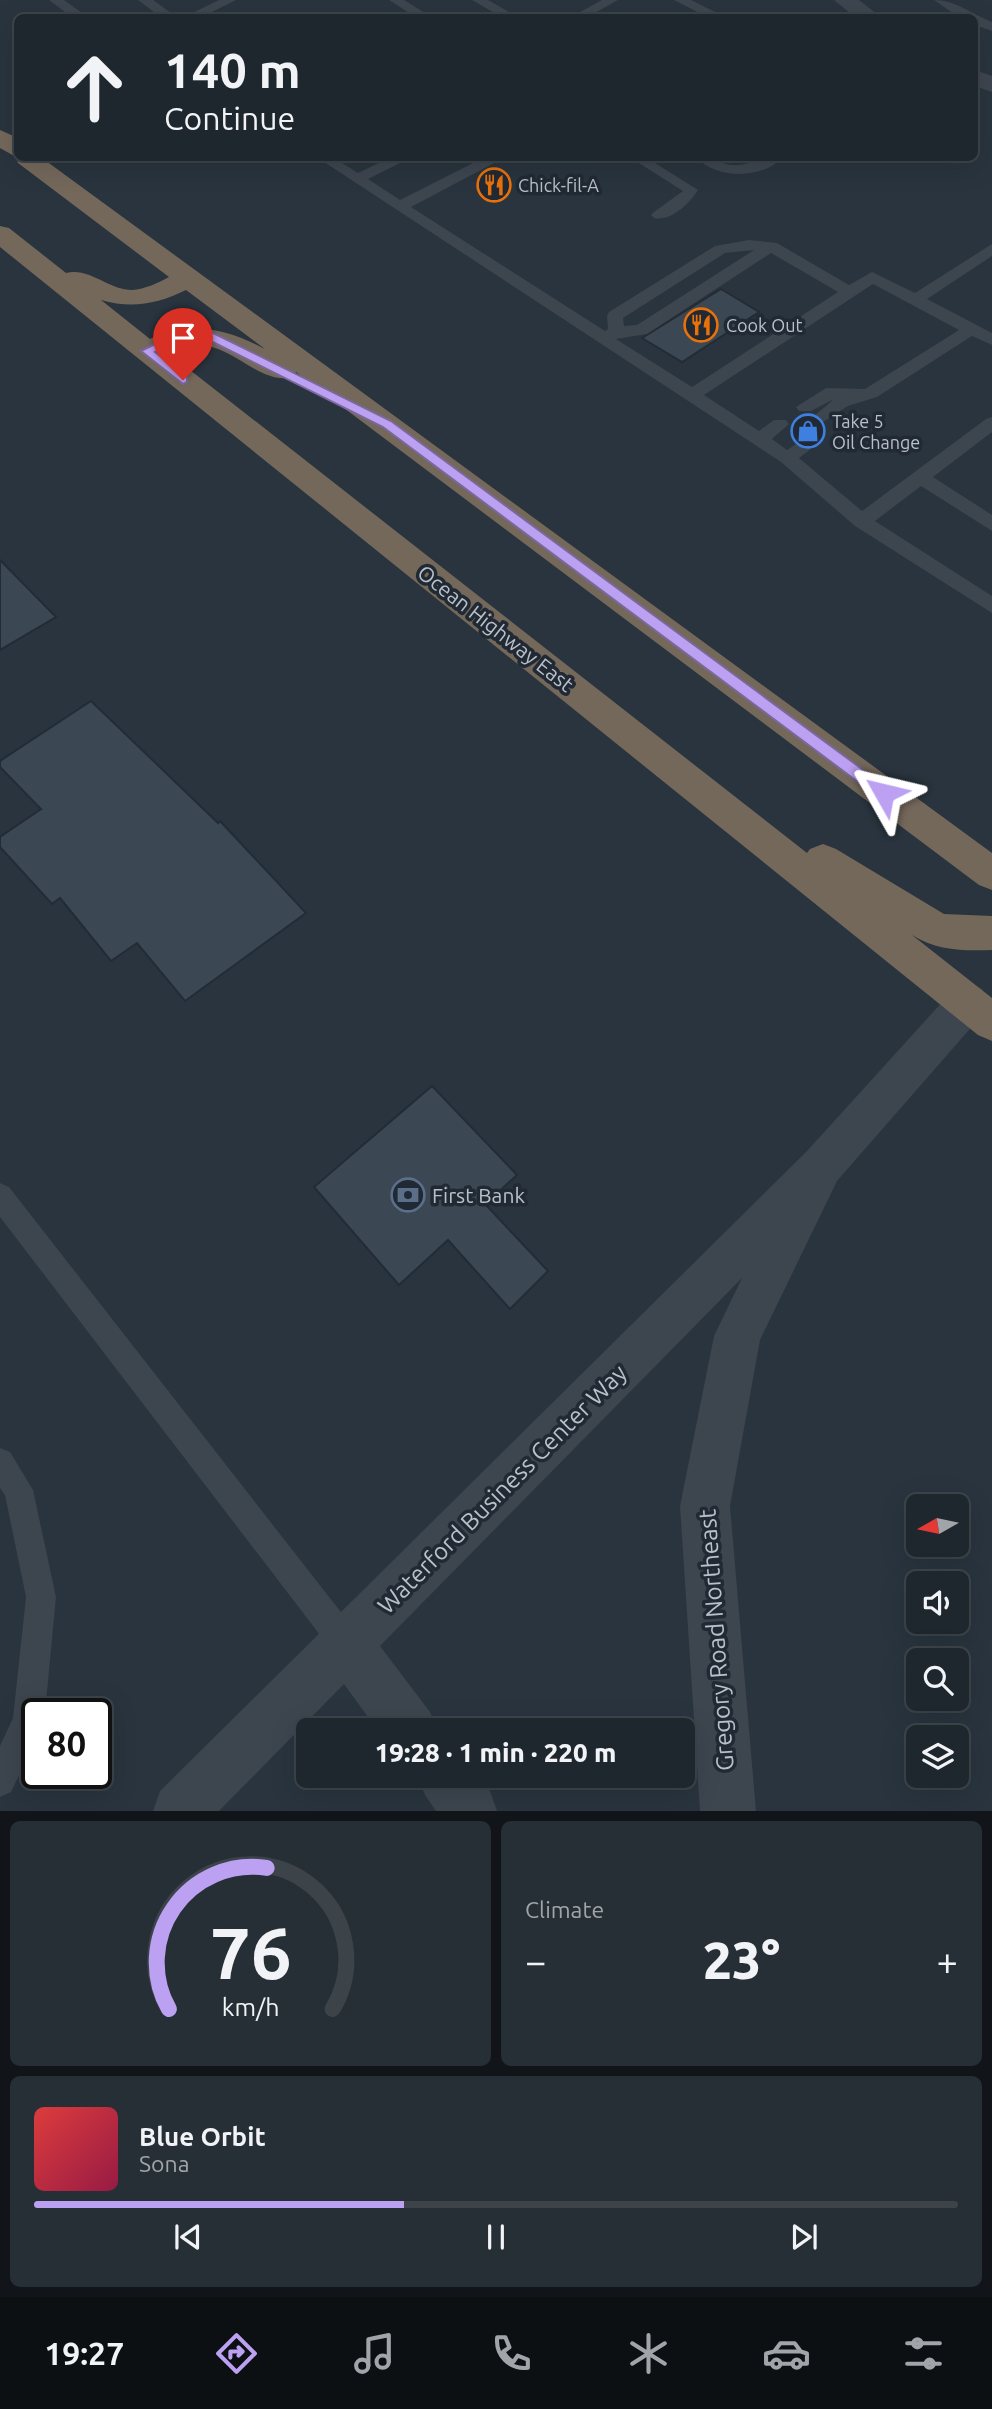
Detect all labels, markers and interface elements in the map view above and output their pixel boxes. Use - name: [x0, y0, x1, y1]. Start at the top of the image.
- icon: ahead: [49, 42, 140, 133]
- text: 140 m: [164, 42, 301, 97]
- text: Continue: [164, 100, 295, 136]
- restaurant icon: Chick-fil-A: [475, 166, 513, 204]
- place label: Chick-fil-A: [518, 175, 599, 195]
- restaurant icon: Cook Out: [682, 306, 720, 344]
- pin: [153, 308, 213, 380]
- place label: Cook Out: [726, 315, 803, 335]
- icon: arrive: [164, 319, 202, 357]
- place label: Take 5 Oil Change: [832, 411, 920, 452]
- shop icon: Take 5 Oil Change: [789, 412, 827, 450]
- street label: Ocean Highway East: [413, 560, 579, 696]
- position arrow: [847, 756, 921, 830]
- bank icon: First Bank: [389, 1176, 427, 1214]
- place label: First Bank: [432, 1183, 525, 1207]
- street label: Waterford Business Center Way: [372, 1359, 632, 1619]
- north arrow: [906, 1494, 970, 1558]
- map controls: [906, 1494, 969, 1788]
- street label: Gregory Road Northeast: [693, 1508, 739, 1772]
- button: sound: [906, 1571, 969, 1634]
- button: search: [906, 1648, 969, 1711]
- speed limit sign: 80: [21, 1698, 112, 1789]
- button: layers: [906, 1725, 969, 1788]
- text: 19:28 · 1 min · 220 m: [375, 1738, 616, 1767]
- text: Climate: [525, 1897, 604, 1922]
- text: 76: [209, 1912, 292, 1994]
- text: 23°: [703, 1931, 780, 1989]
- text: −: [525, 1940, 546, 1982]
- text: +: [937, 1940, 958, 1982]
- text: km/h: [222, 1993, 279, 2021]
- text: Blue Orbit: [139, 2122, 266, 2151]
- text: Sona: [139, 2151, 189, 2176]
- icon: previous: [169, 2218, 207, 2256]
- icon: pause: [477, 2218, 515, 2256]
- icon: next: [785, 2218, 823, 2256]
- icon: directions: [212, 2329, 261, 2378]
- icon: music: [350, 2329, 399, 2378]
- icon: phone: [487, 2329, 536, 2378]
- icon: climate: [624, 2329, 673, 2378]
- icon: car: [762, 2329, 811, 2378]
- icon: filters: [899, 2329, 948, 2378]
- text: 19:27: [44, 2335, 124, 2371]

